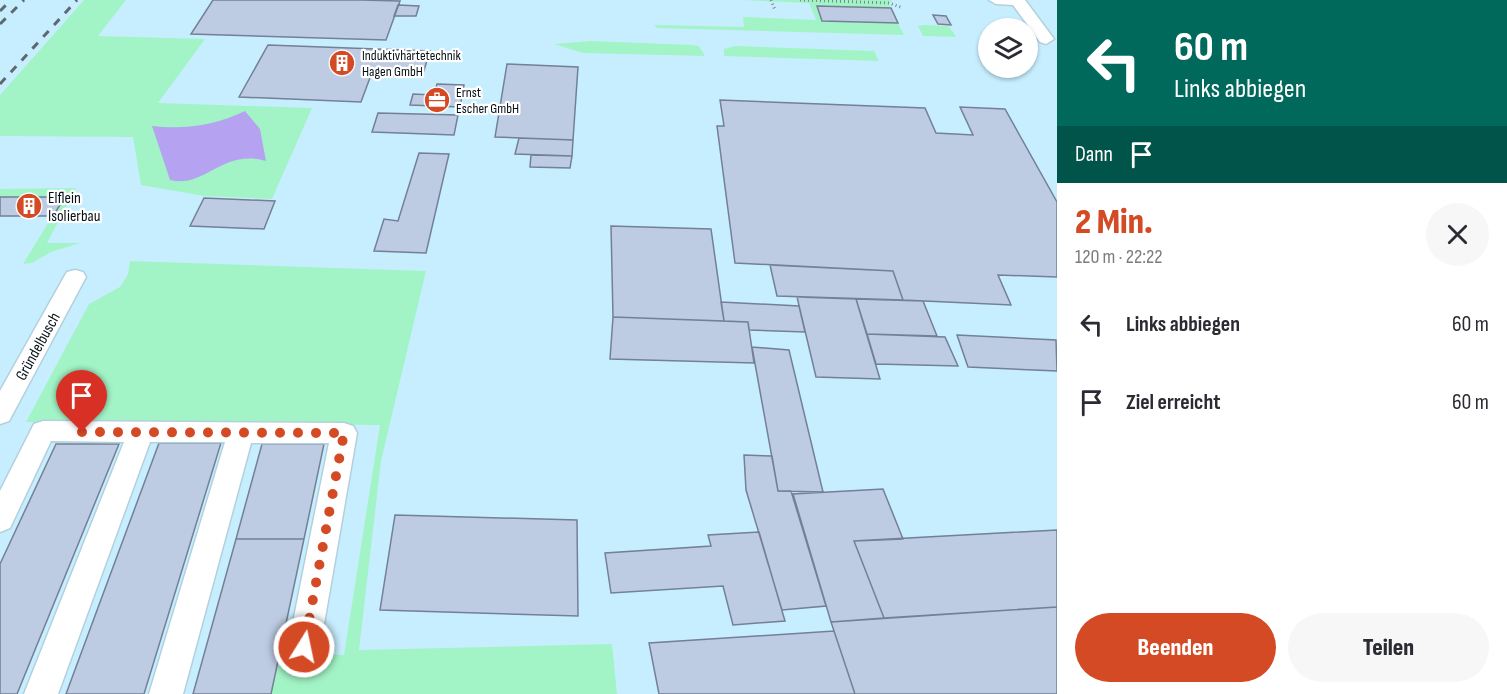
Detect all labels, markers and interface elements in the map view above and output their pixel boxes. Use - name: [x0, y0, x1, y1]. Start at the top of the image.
- map controls: [978, 18, 1038, 78]
- button: layers: [978, 18, 1038, 78]
- text: 60 m: [1174, 22, 1248, 73]
- icon: left: [1075, 24, 1153, 102]
- place label: Induktivhärtetechnik Hagen GmbH: [362, 47, 461, 80]
- building icon: Induktivhärtetechnik Hagen GmbH: [327, 48, 357, 78]
- text: Links abbiegen: [1174, 73, 1306, 105]
- place label: Ernst Escher GmbH: [456, 84, 519, 117]
- office icon: Ernst Escher GmbH: [422, 85, 452, 115]
- icon: arrive: [1125, 138, 1158, 171]
- text: Dann: [1075, 141, 1113, 168]
- place label: Elflein Isolierbau: [48, 189, 100, 226]
- building icon: Elflein Isolierbau: [14, 191, 44, 221]
- text: 2 Min.: [1075, 201, 1153, 244]
- button: close: [1426, 203, 1489, 266]
- text: 120 m · 22:22: [1075, 245, 1163, 269]
- icon: left: [1075, 308, 1108, 341]
- street label: Gründelbusch: [12, 310, 65, 384]
- text: Links abbiegen: [1126, 311, 1240, 338]
- text: 60 m: [1452, 311, 1489, 338]
- pin: [56, 370, 107, 432]
- icon: arrive: [65, 379, 98, 412]
- icon: arrive: [1075, 386, 1108, 419]
- text: Ziel erreicht: [1126, 389, 1221, 416]
- text: 60 m: [1452, 389, 1489, 416]
- button: Beenden: [1075, 613, 1276, 682]
- button: Teilen: [1288, 613, 1489, 682]
- position arrow: [272, 615, 336, 679]

